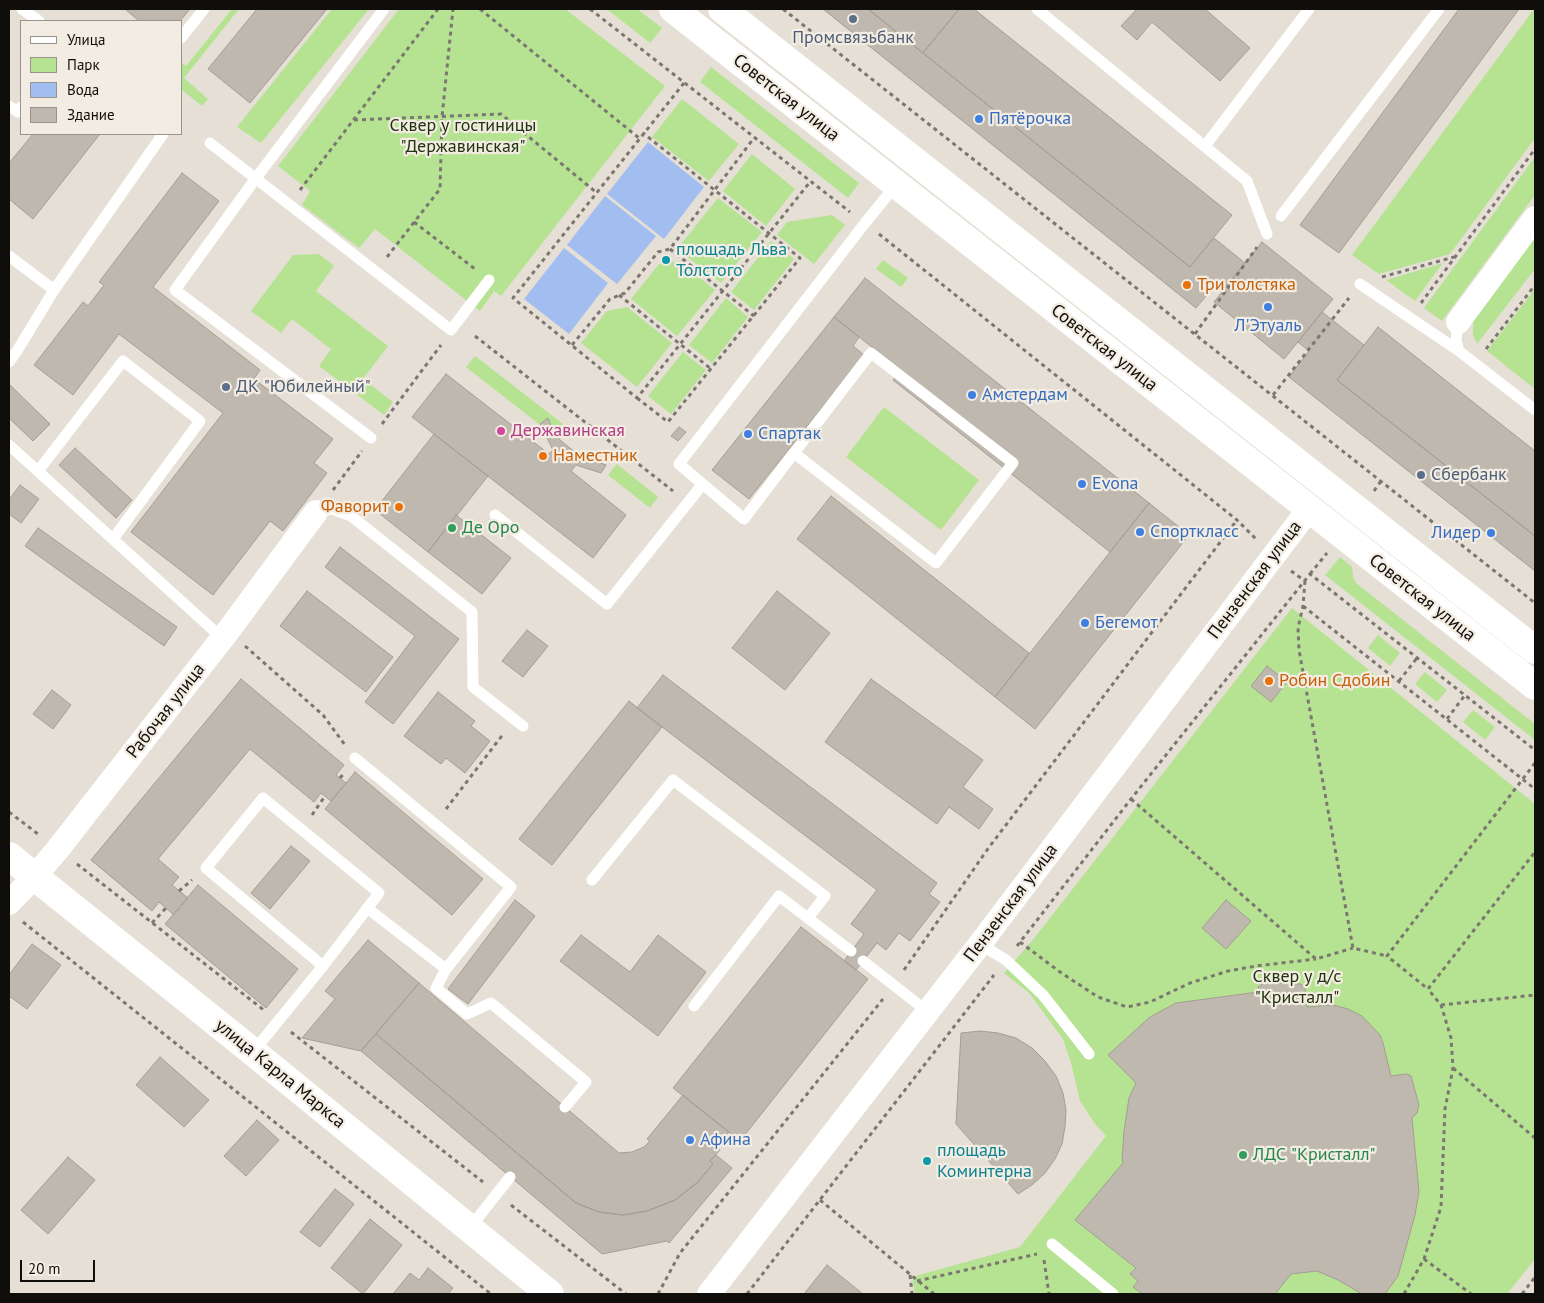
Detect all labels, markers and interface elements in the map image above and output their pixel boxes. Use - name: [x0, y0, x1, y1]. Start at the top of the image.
- marker: Промсвязьбанк: [847, 13, 859, 25]
- legend: [20, 20, 182, 135]
- place label: Промсвязьбанк: [792, 27, 914, 49]
- text: Улица: [67, 30, 105, 49]
- street label: Советская улица: [728, 50, 844, 146]
- text: Парк: [67, 55, 100, 74]
- text: Вода: [67, 80, 99, 99]
- text: Здание: [67, 105, 115, 124]
- place label: Пятёрочка: [989, 108, 1071, 130]
- marker: Пятёрочка: [973, 113, 985, 125]
- park label: Сквер у гостиницы "Державинская": [390, 115, 536, 158]
- place label: площадь Льва Толстого: [676, 239, 787, 282]
- marker: площадь Льва Толстого: [660, 254, 672, 266]
- place label: Три толстяка: [1197, 274, 1296, 296]
- marker: Три толстяка: [1181, 279, 1193, 291]
- street label: Советская улица: [1046, 300, 1162, 396]
- marker: Л'Этуаль: [1262, 301, 1274, 313]
- place label: Л'Этуаль: [1234, 315, 1302, 337]
- place label: ДК "Юбилейный": [236, 376, 371, 398]
- marker: ДК "Юбилейный": [220, 381, 232, 393]
- place label: Амстердам: [982, 384, 1068, 406]
- marker: Амстердам: [966, 389, 978, 401]
- place label: Державинская: [511, 420, 625, 442]
- place label: Спартак: [758, 423, 821, 445]
- marker: Державинская: [495, 425, 507, 437]
- marker: Спартак: [742, 428, 754, 440]
- place label: Наместник: [553, 445, 638, 467]
- marker: Наместник: [537, 450, 549, 462]
- place label: Сбербанк: [1431, 464, 1507, 486]
- marker: Сбербанк: [1415, 469, 1427, 481]
- place label: Evona: [1092, 473, 1139, 495]
- marker: Evona: [1076, 478, 1088, 490]
- place label: Фаворит: [321, 496, 389, 518]
- marker: Фаворит: [393, 501, 405, 513]
- place label: Де Оро: [462, 517, 519, 539]
- street label: Пензенская улица: [1204, 517, 1306, 643]
- place label: Спорткласс: [1150, 521, 1239, 543]
- marker: Де Оро: [446, 522, 458, 534]
- place label: Лидер: [1431, 522, 1481, 544]
- marker: Спорткласс: [1134, 526, 1146, 538]
- marker: Лидер: [1485, 527, 1497, 539]
- street label: Советская улица: [1364, 550, 1480, 646]
- place label: Бегемот: [1095, 612, 1158, 634]
- marker: Бегемот: [1079, 617, 1091, 629]
- street label: Рабочая улица: [122, 659, 210, 763]
- place label: Робин Сдобин: [1279, 670, 1390, 692]
- marker: Робин Сдобин: [1263, 675, 1275, 687]
- street label: Пензенская улица: [960, 840, 1062, 966]
- park label: Сквер у д/с "Кристалл": [1253, 966, 1341, 1009]
- street label: улица Карла Маркса: [211, 1015, 349, 1133]
- place label: Афина: [700, 1129, 751, 1151]
- marker: Афина: [684, 1134, 696, 1146]
- place label: площадь Коминтерна: [937, 1140, 1032, 1182]
- place label: ЛДС "Кристалл": [1253, 1144, 1376, 1166]
- marker: ЛДС "Кристалл": [1237, 1149, 1249, 1161]
- marker: площадь Коминтерна: [921, 1155, 933, 1167]
- scale bar: [22, 1250, 98, 1282]
- text: 20 m: [28, 1259, 61, 1278]

